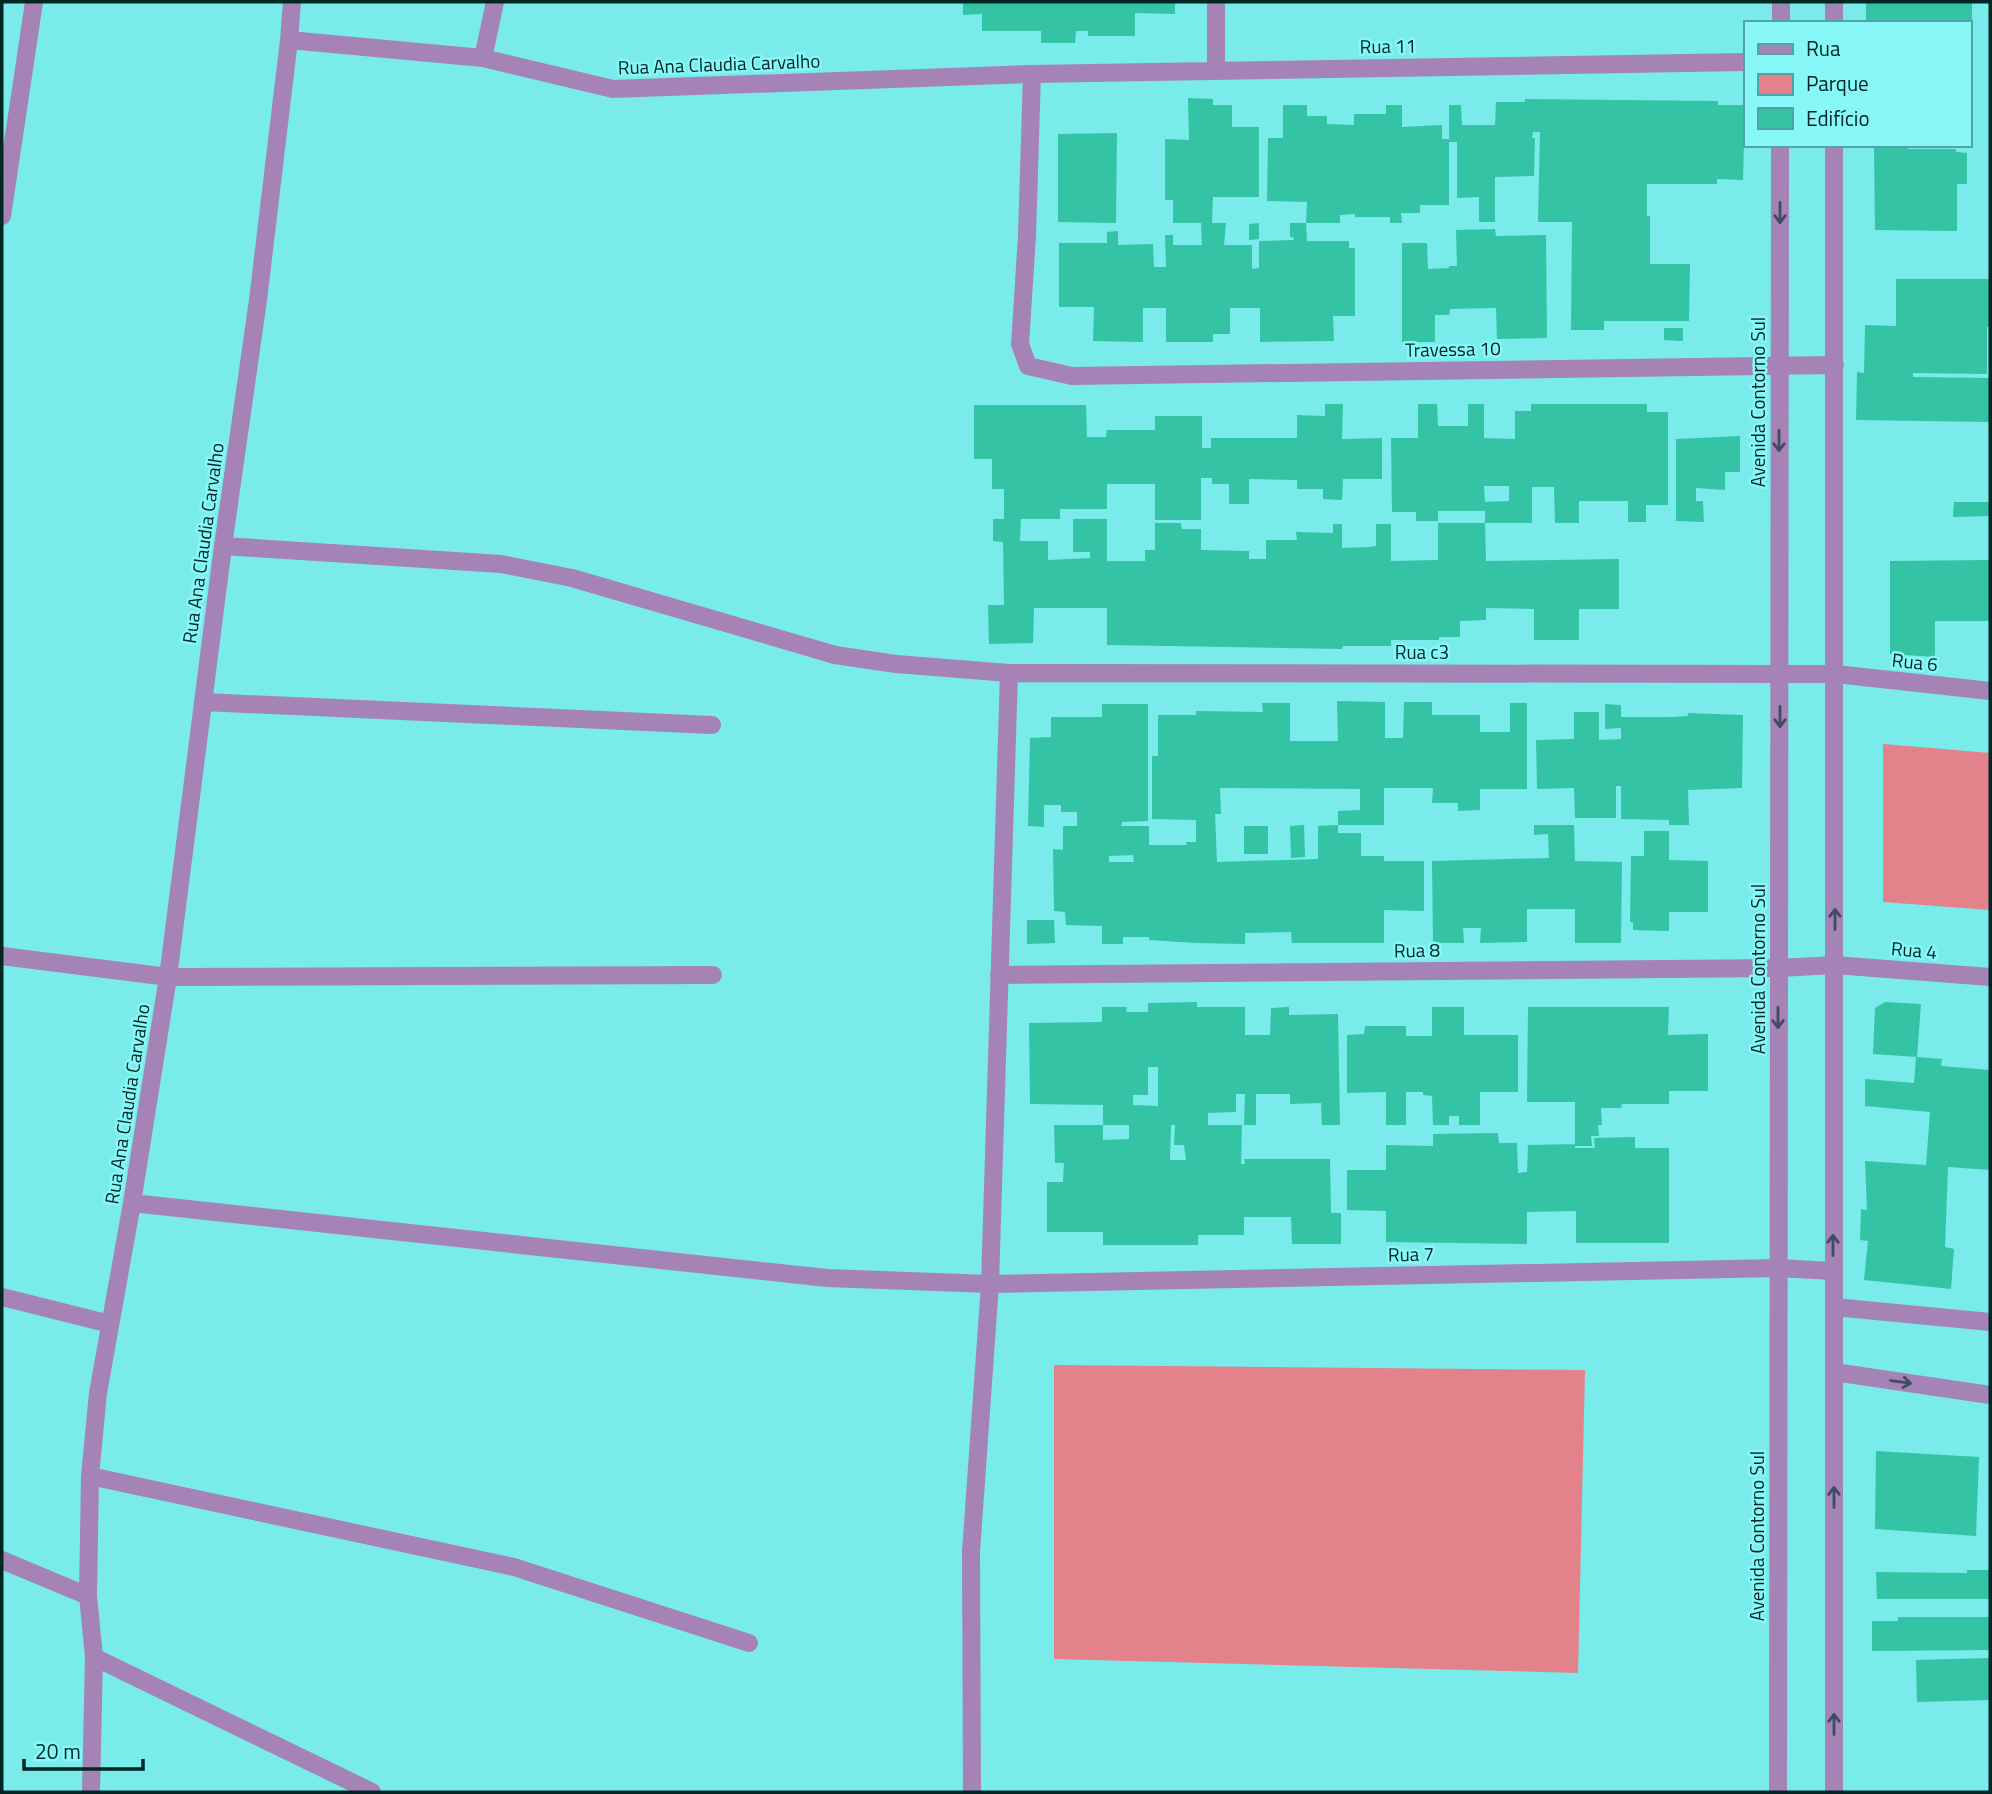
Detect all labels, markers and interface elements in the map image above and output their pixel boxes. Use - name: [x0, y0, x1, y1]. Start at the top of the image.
- legend: [1744, 21, 1971, 147]
- street label: Rua 11: [1359, 31, 1417, 60]
- text: Rua: [1806, 32, 1841, 64]
- street label: Rua Ana Claudia Carvalho: [617, 45, 821, 82]
- text: Parque: [1806, 67, 1869, 99]
- text: Edifício: [1806, 102, 1870, 134]
- one-way arrow: [1773, 202, 1786, 225]
- street label: Avenida Contorno Sul: [1743, 317, 1772, 487]
- street label: Travessa 10: [1405, 333, 1501, 364]
- one-way arrow: [1772, 429, 1786, 452]
- street label: Rua Ana Claudia Carvalho: [174, 441, 231, 645]
- street label: Rua c3: [1395, 637, 1449, 666]
- street label: Rua 6: [1891, 645, 1939, 678]
- one-way arrow: [1773, 706, 1787, 729]
- street label: Avenida Contorno Sul: [1743, 884, 1772, 1054]
- one-way arrow: [1828, 908, 1842, 931]
- street label: Rua 4: [1890, 933, 1938, 966]
- street label: Rua 8: [1394, 935, 1441, 964]
- street label: Rua Ana Claudia Carvalho: [96, 1002, 157, 1206]
- one-way arrow: [1772, 1007, 1785, 1030]
- one-way arrow: [1826, 1233, 1840, 1256]
- street label: Rua 7: [1388, 1239, 1434, 1268]
- one-way arrow: [1890, 1376, 1912, 1389]
- street label: Avenida Contorno Sul: [1742, 1451, 1771, 1621]
- one-way arrow: [1827, 1485, 1841, 1508]
- one-way arrow: [1827, 1713, 1841, 1736]
- scale bar: [24, 1728, 144, 1772]
- text: 20 m: [35, 1735, 81, 1767]

